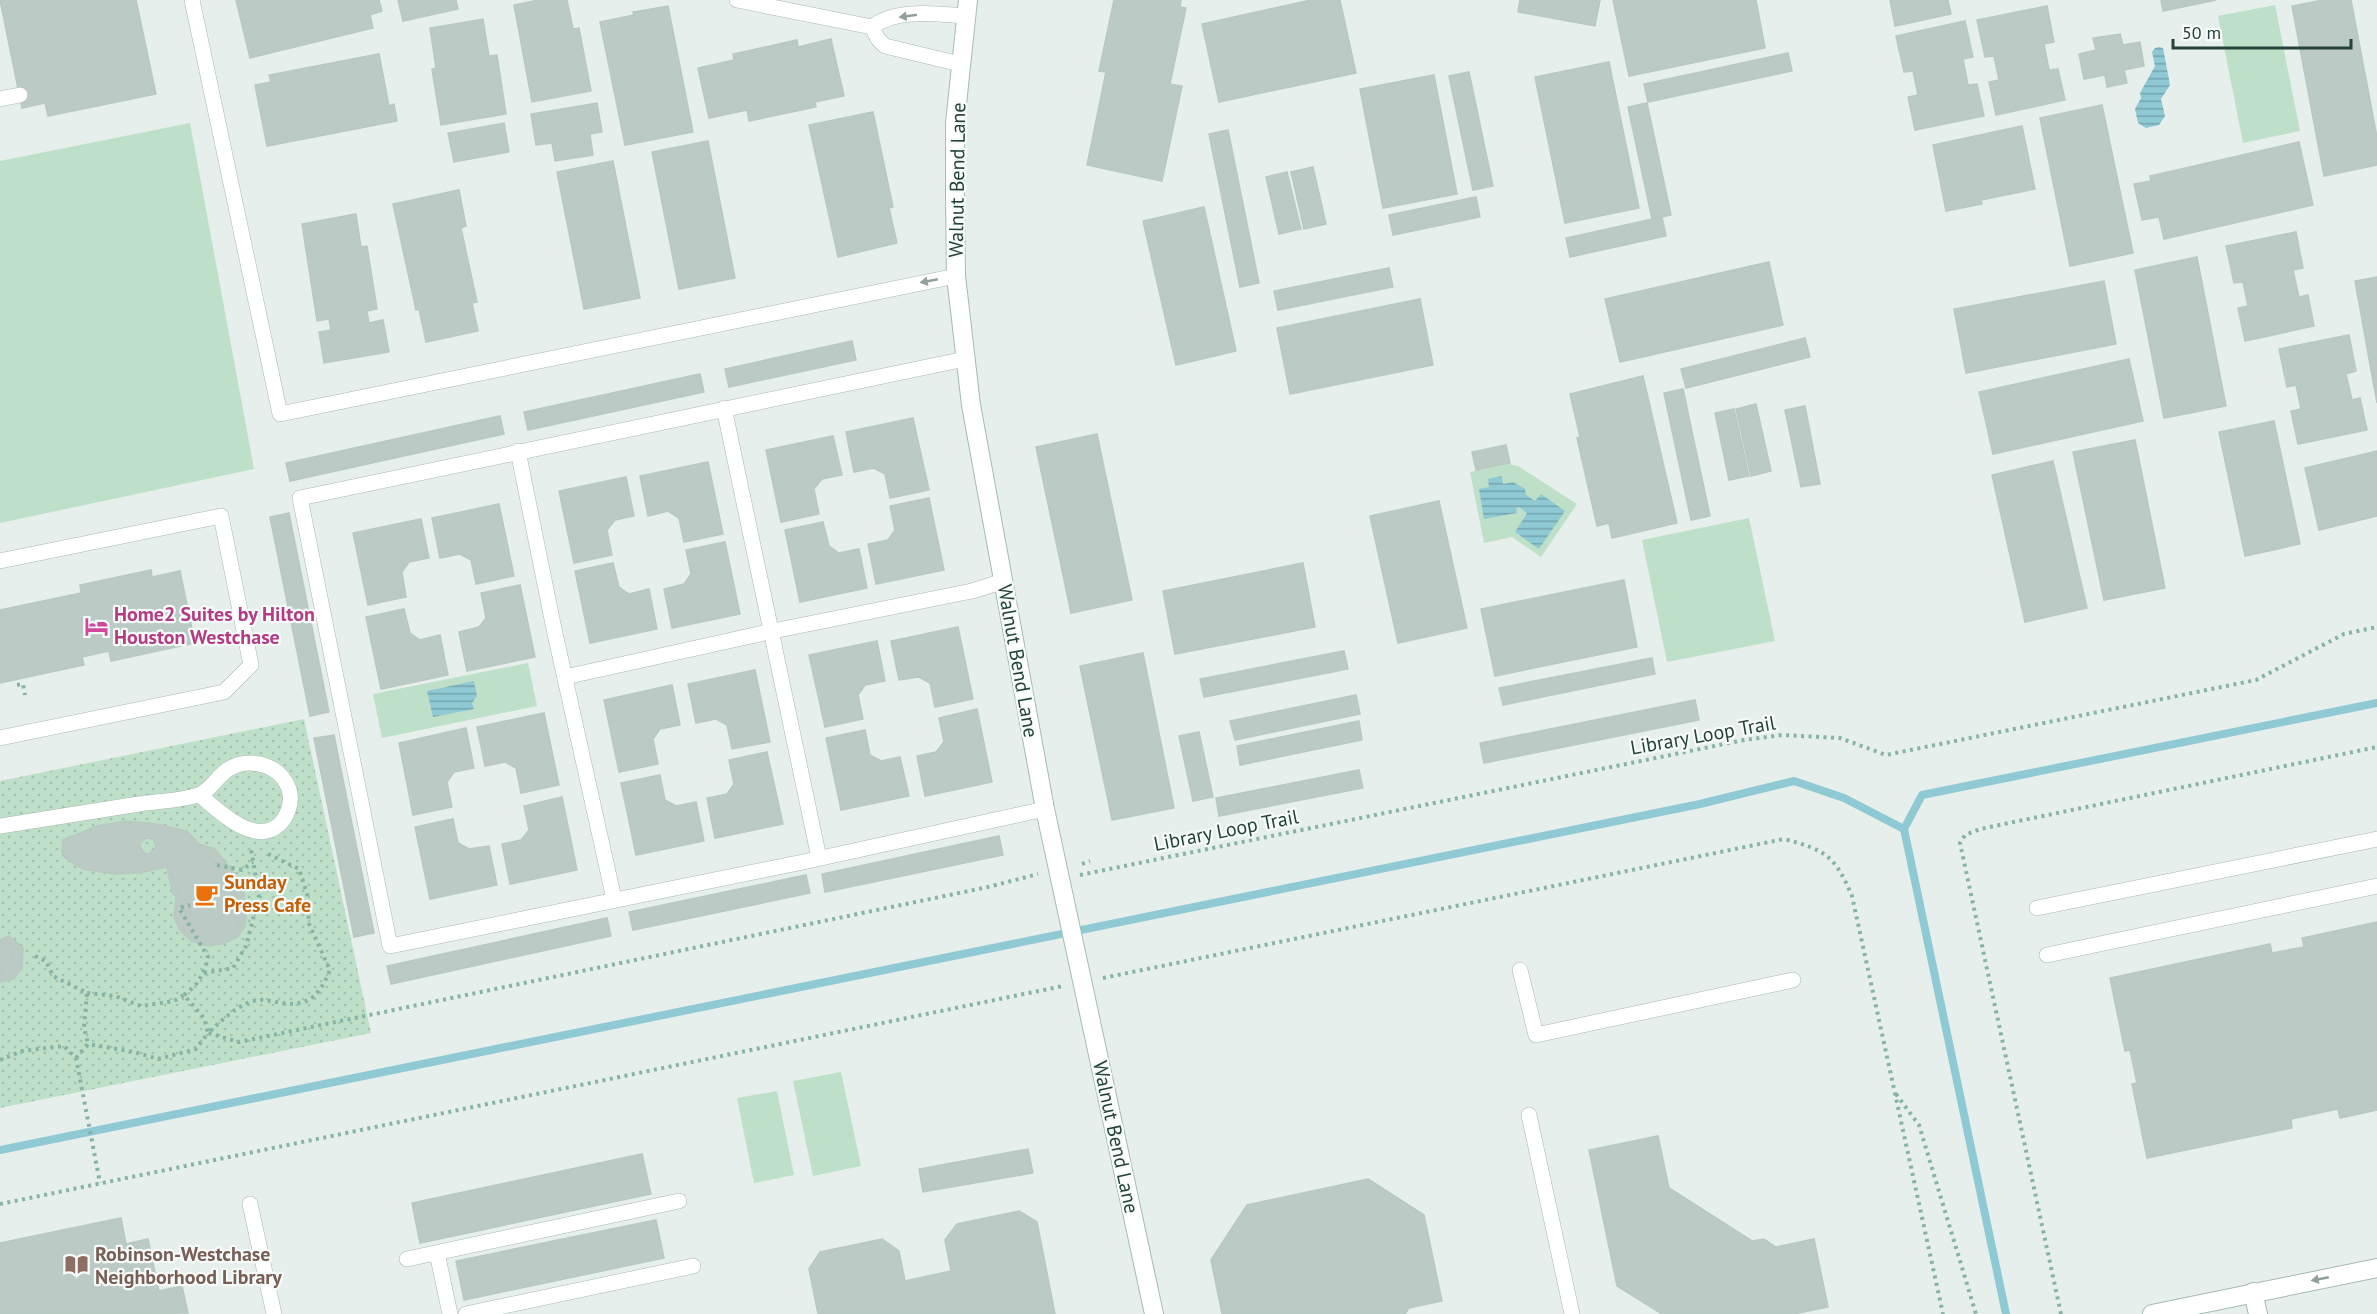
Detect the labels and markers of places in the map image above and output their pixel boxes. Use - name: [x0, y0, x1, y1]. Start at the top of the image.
- place label: Home2 Suites by Hilton Houston Westchase: [114, 601, 315, 650]
- hotel icon: Home2 Suites by Hilton Houston Westchase: [83, 613, 109, 639]
- place label: Sunday Press Cafe: [224, 869, 311, 918]
- cafe icon: Sunday Press Cafe: [193, 881, 219, 907]
- place label: Robinson-Westchase Neighborhood Library: [95, 1241, 282, 1290]
- library icon: Robinson-Westchase Neighborhood Library: [64, 1252, 90, 1278]

